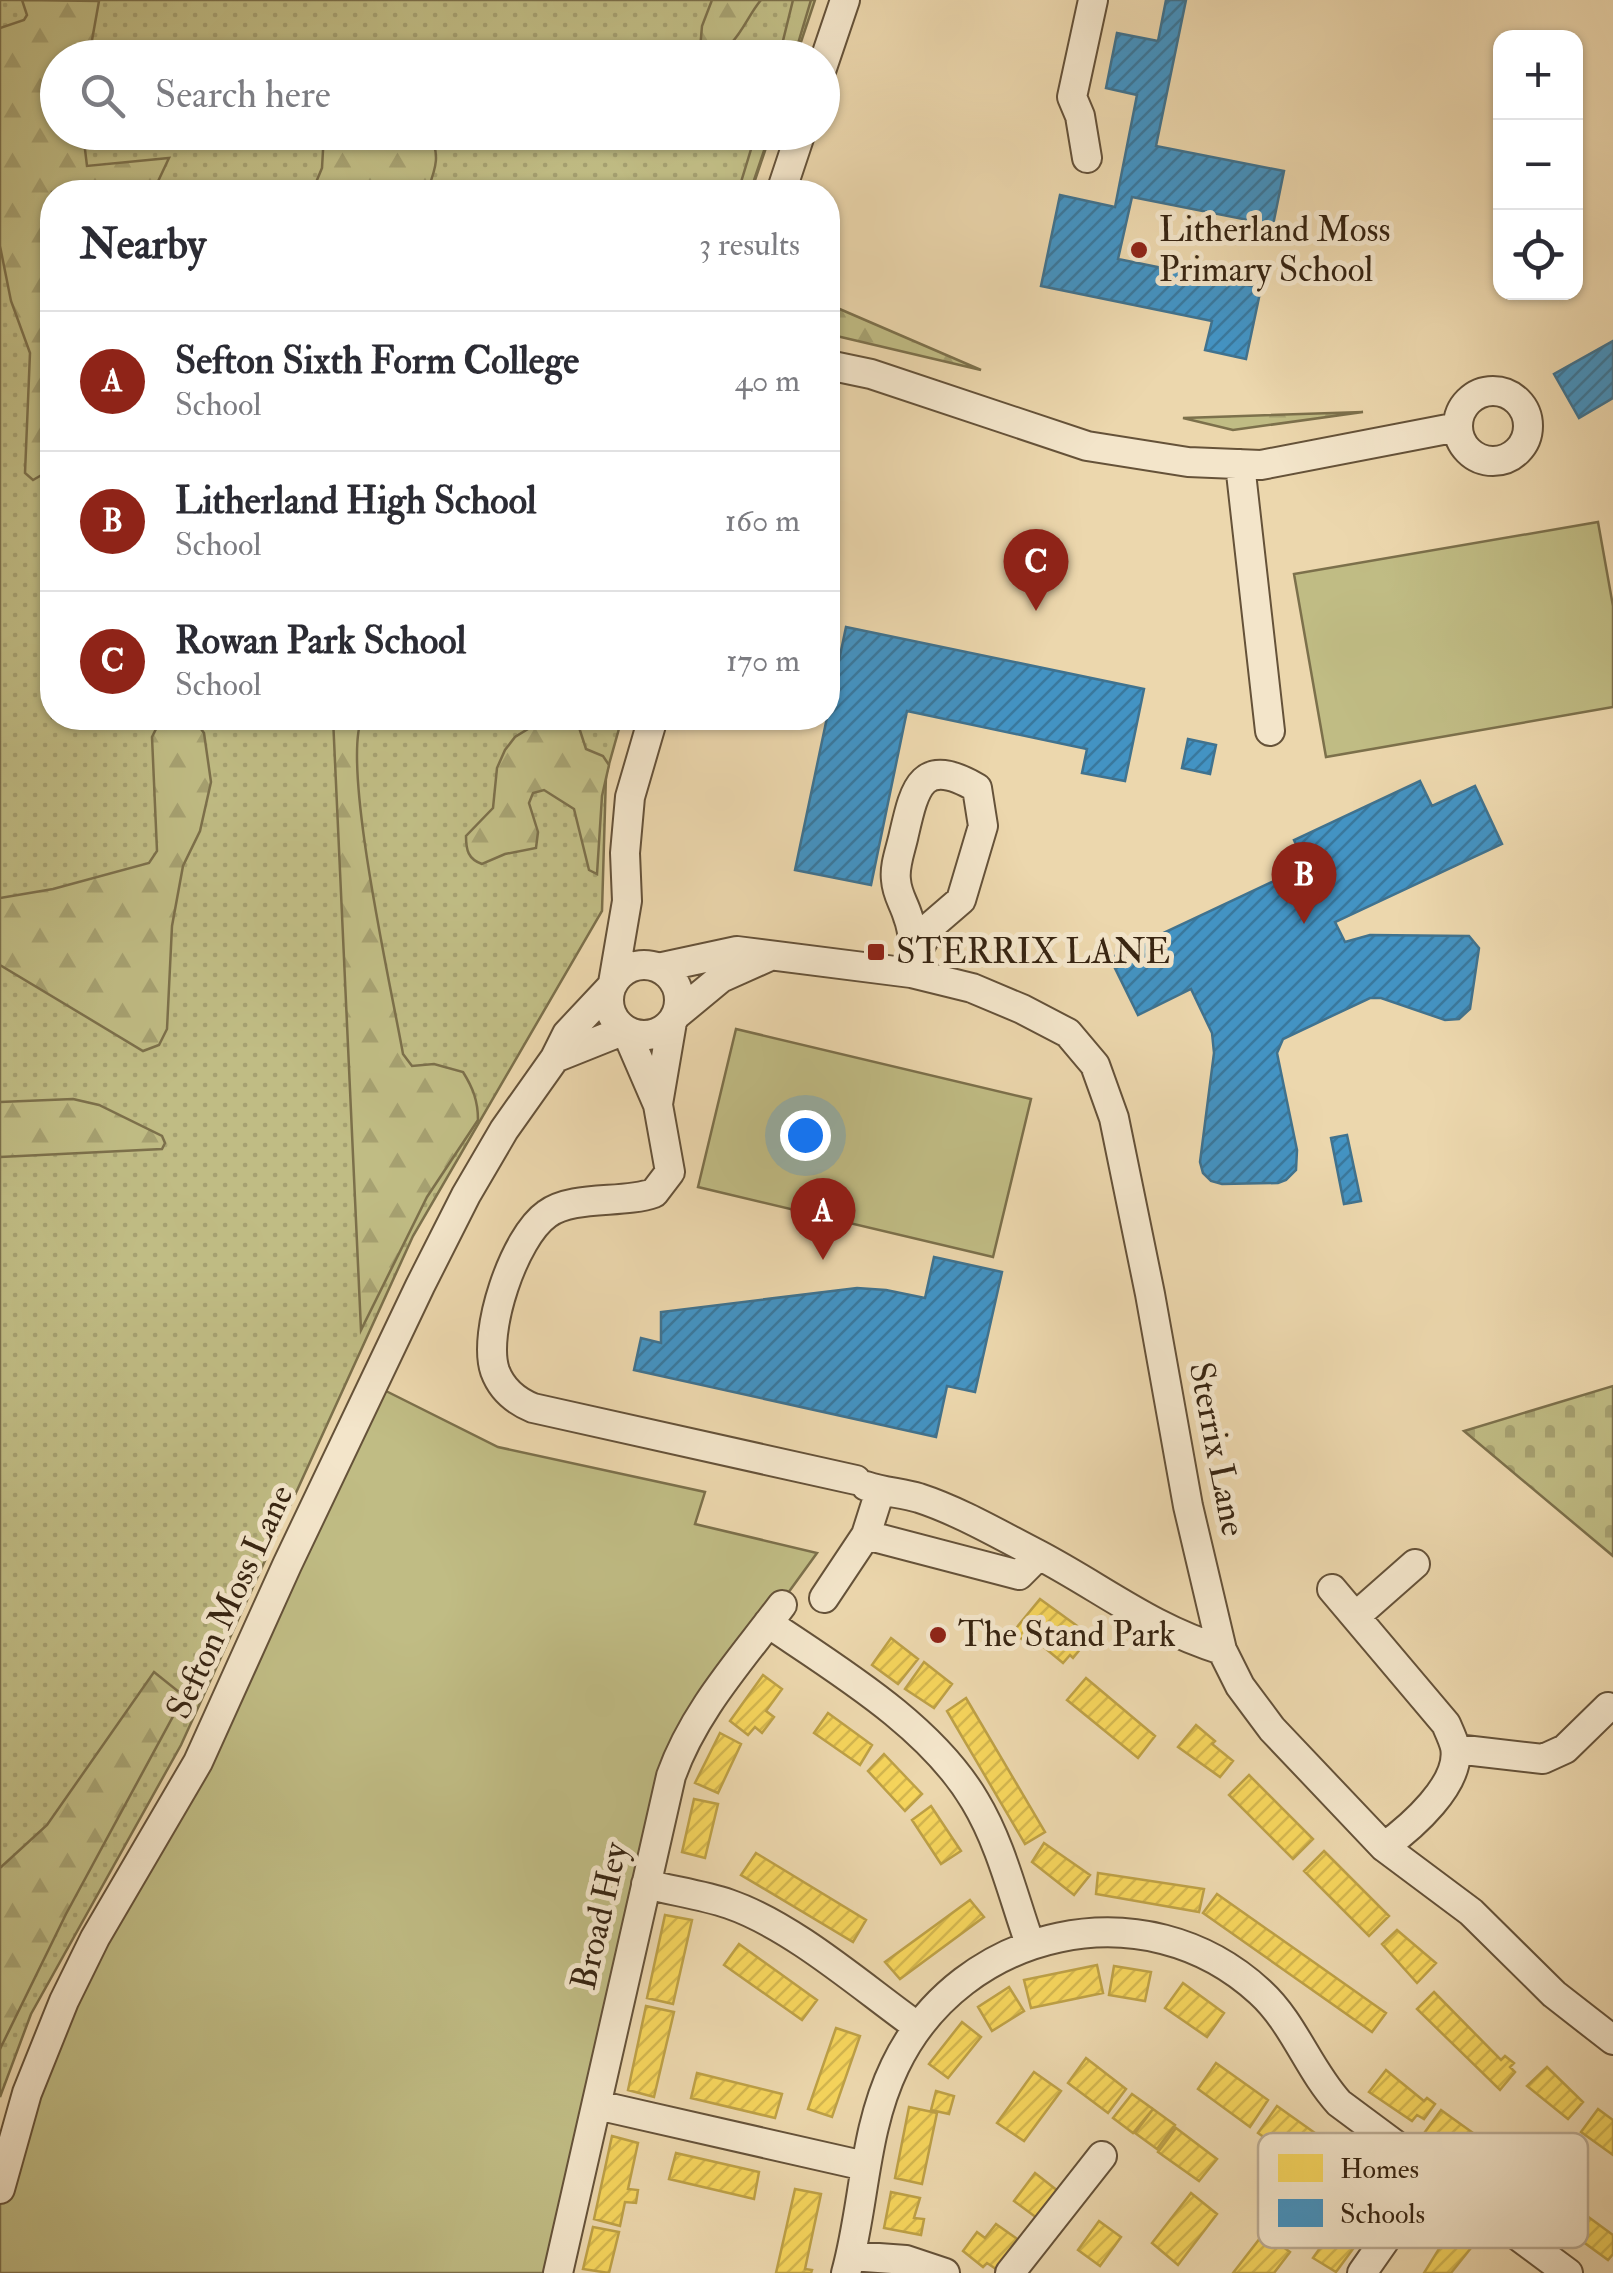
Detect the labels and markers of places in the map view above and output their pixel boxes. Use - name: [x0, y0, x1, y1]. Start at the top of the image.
- place label: Litherland Moss Primary School: [1159, 208, 1391, 292]
- marker: Litherland Moss Primary School: [1128, 239, 1150, 261]
- pin: C: [1004, 528, 1068, 611]
- pin: B: [1272, 842, 1336, 924]
- place label: STERRIX LANE: [896, 930, 1170, 974]
- marker: STERRIX LANE: [865, 941, 887, 963]
- pin: A: [790, 1178, 856, 1260]
- place label: The Stand Park: [958, 1613, 1176, 1657]
- marker: The Stand Park: [927, 1624, 949, 1646]

